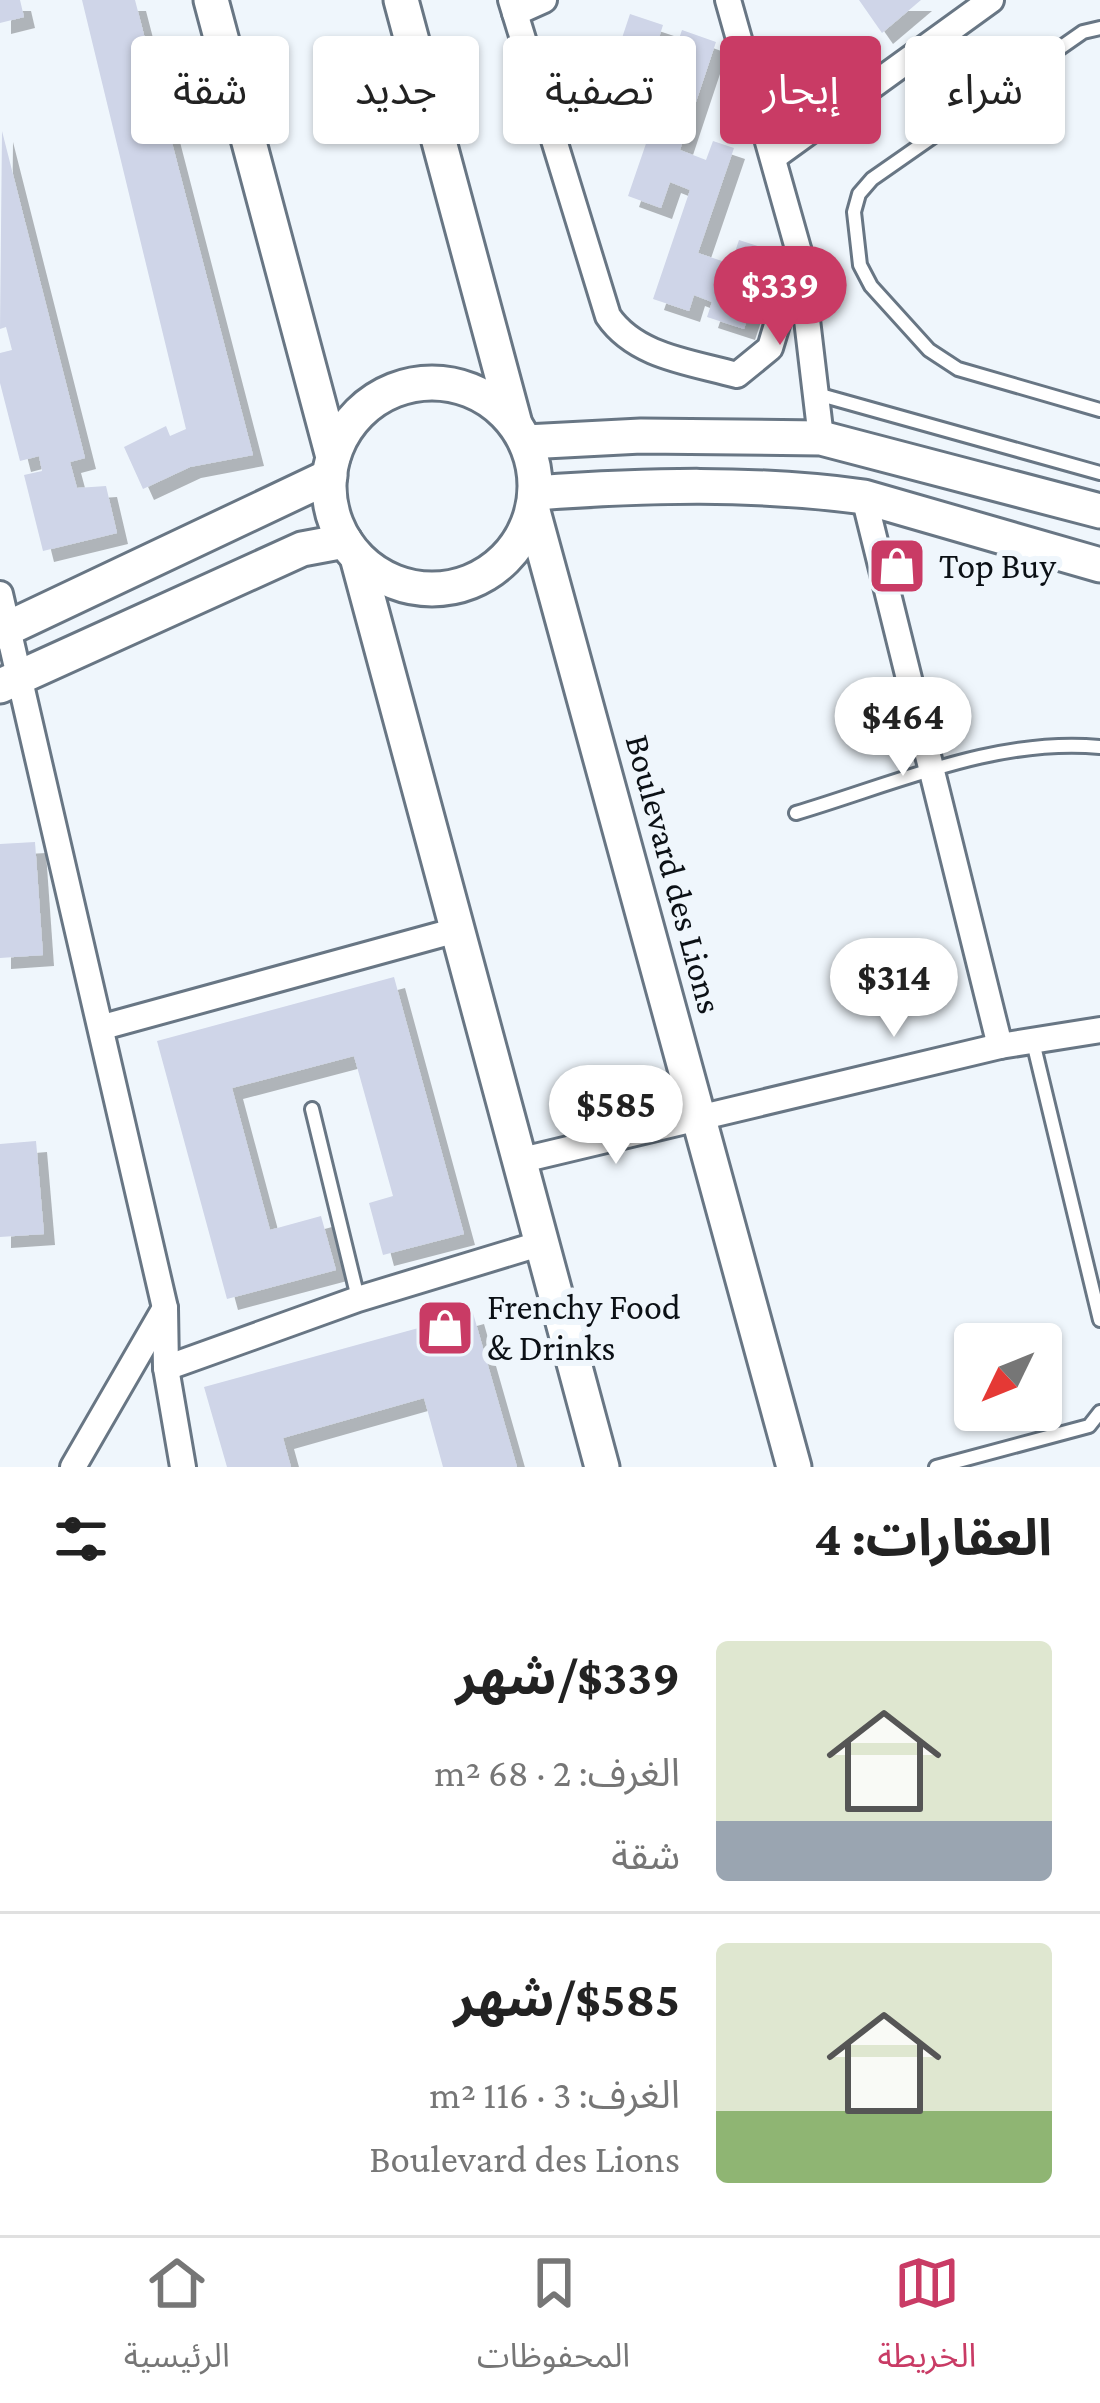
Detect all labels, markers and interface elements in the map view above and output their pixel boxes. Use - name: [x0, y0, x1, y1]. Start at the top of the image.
- chip: شقة: [131, 36, 289, 144]
- chip: جديد: [313, 36, 479, 144]
- chip: تصفية: [503, 36, 696, 144]
- chip: إيجار: [720, 36, 881, 144]
- chip: شراء: [905, 36, 1065, 144]
- pin: $339: [709, 246, 851, 348]
- text: $339: [741, 263, 819, 306]
- shop icon: Top Buy: [866, 535, 928, 597]
- place label: Top Buy: [939, 546, 1056, 586]
- pin: $464: [832, 677, 974, 779]
- text: $464: [862, 694, 944, 737]
- street label: Boulevard des Lions: [618, 730, 730, 1018]
- pin: $314: [823, 938, 965, 1040]
- text: $314: [857, 955, 931, 998]
- pin: $585: [545, 1065, 687, 1167]
- text: $585: [576, 1082, 656, 1125]
- place label: Frenchy Food & Drinks: [487, 1287, 681, 1368]
- shop icon: Frenchy Food & Drinks: [414, 1297, 476, 1359]
- north arrow: [954, 1323, 1062, 1431]
- map controls: [954, 1323, 1062, 1431]
- icon: filters: [48, 1506, 114, 1572]
- text: العقارات: 4: [814, 1509, 1052, 1566]
- text: $339/شهر: [456, 1648, 680, 1705]
- icon: home: [812, 1689, 956, 1833]
- text: الغرف: 2 · 68 m²: [434, 1751, 680, 1794]
- text: شقة: [611, 1834, 680, 1877]
- text: $585/شهر: [454, 1970, 680, 2027]
- icon: home: [812, 1991, 956, 2135]
- text: الغرف: 3 · 116 m²: [429, 2073, 680, 2116]
- text: Boulevard des Lions: [369, 2137, 680, 2180]
- tab: الرئيسية: [124, 2250, 230, 2391]
- tab: المحفوظات: [477, 2250, 630, 2391]
- tab: الخريطة: [877, 2250, 976, 2391]

